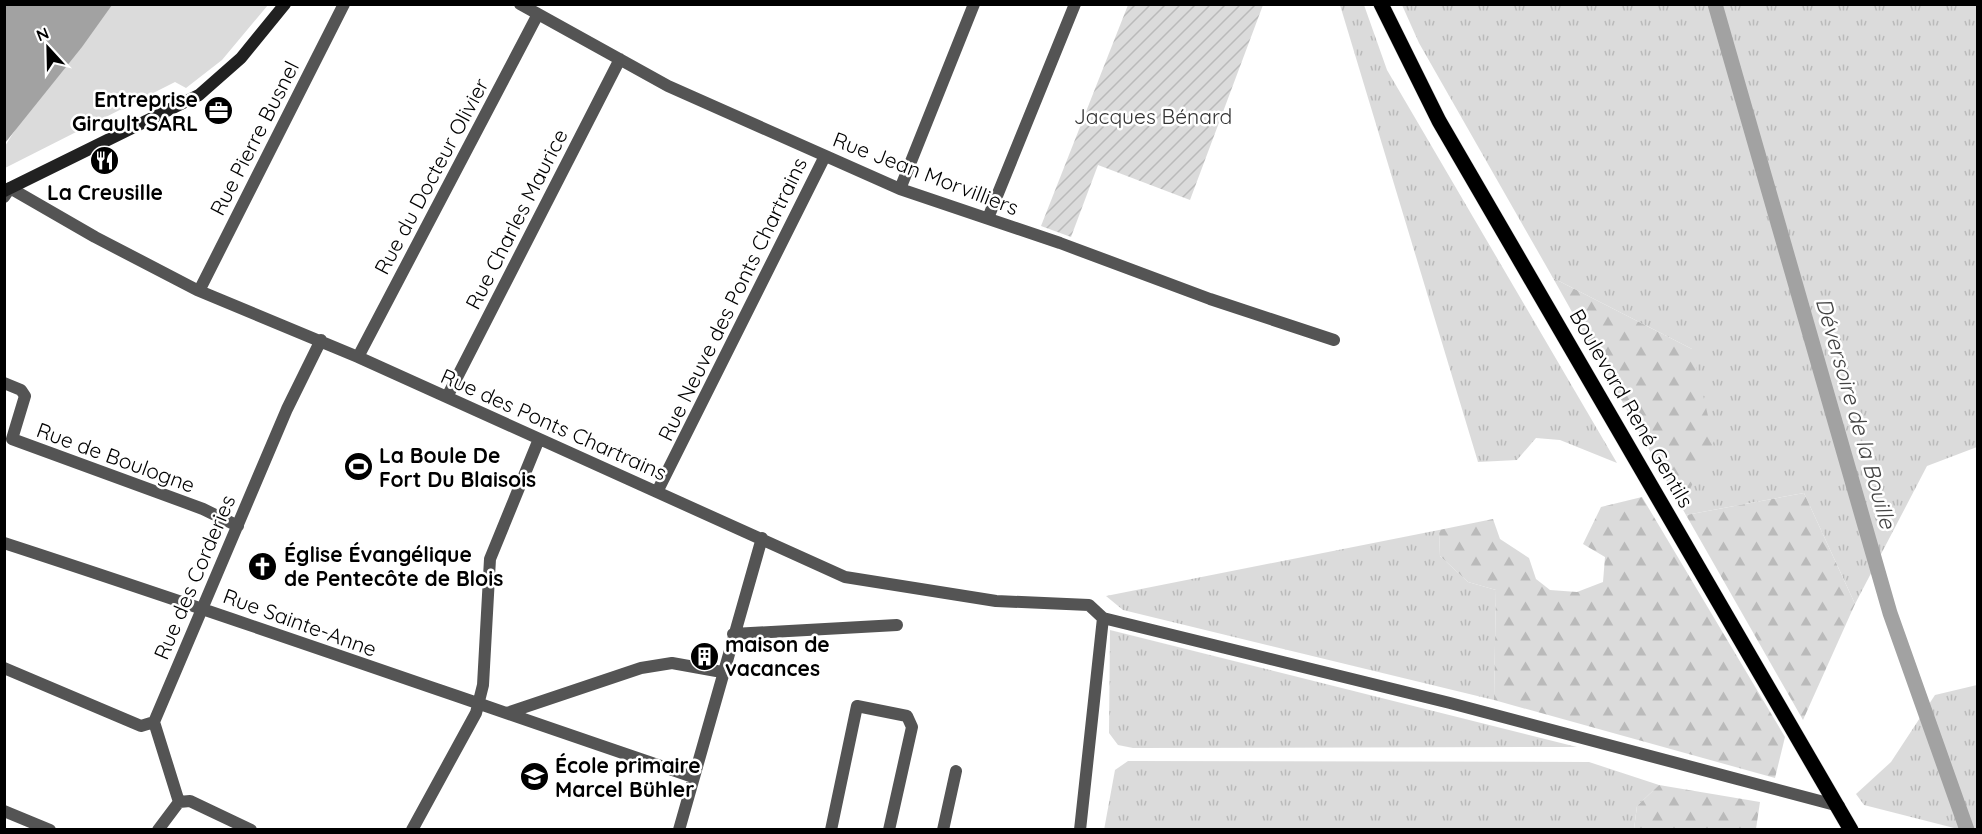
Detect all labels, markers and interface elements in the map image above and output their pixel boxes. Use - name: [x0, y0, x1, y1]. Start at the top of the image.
- north arrow: [18, 18, 78, 78]
- text: N: [33, 23, 52, 46]
- street label: Rue Pierre Busnel: [204, 56, 304, 220]
- street label: Rue du Docteur Olivier: [368, 73, 494, 279]
- place label: Entreprise Girault SARL: [72, 86, 198, 136]
- office icon: Entreprise Girault SARL: [203, 95, 235, 127]
- park label: Jacques Bénard: [1074, 103, 1232, 129]
- street label: Rue Charles Maurice: [459, 124, 573, 314]
- street label: Rue Jean Morvilliers: [830, 126, 1022, 220]
- restaurant icon: La Creusille: [89, 145, 121, 177]
- street label: Rue Neuve des Ponts Chartrains: [652, 153, 812, 445]
- place label: La Creusille: [47, 179, 163, 205]
- water label: Déversoire de la Bouille: [1810, 294, 1903, 533]
- street label: Boulevard René Gentils: [1564, 304, 1700, 512]
- street label: Rue des Ponts Chartrains: [437, 362, 671, 486]
- street label: Rue de Boulogne: [33, 416, 199, 498]
- place label: La Boule De Fort Du Blaisois: [379, 442, 536, 492]
- sports icon: La Boule De Fort Du Blaisois: [342, 451, 374, 483]
- street label: Rue des Corderies: [148, 491, 240, 663]
- place label: Église Évangélique de Pentecôte de Blois: [284, 541, 503, 591]
- church icon: Église Évangélique de Pentecôte de Blois: [247, 550, 279, 582]
- street label: Rue Sainte-Anne: [220, 582, 380, 662]
- place label: maison de vacances: [725, 631, 830, 681]
- building icon: maison de vacances: [688, 640, 720, 672]
- place label: École primaire Marcel Bühler: [555, 752, 701, 802]
- school or university icon: École primaire Marcel Bühler: [518, 761, 550, 793]

